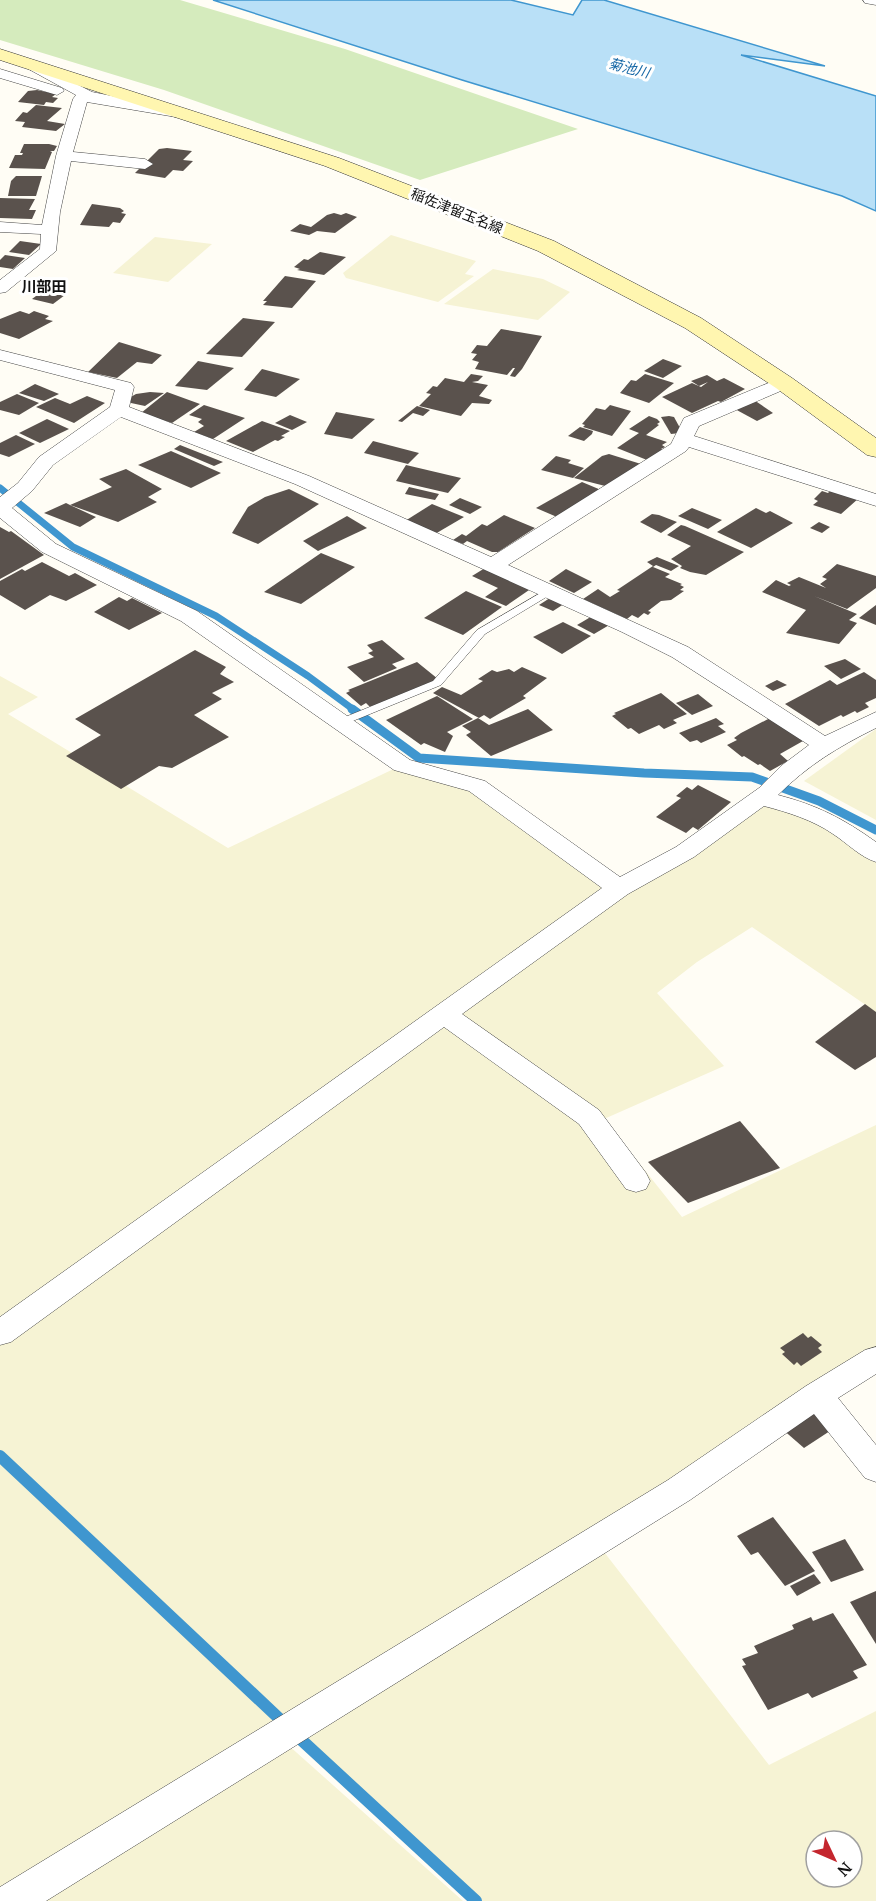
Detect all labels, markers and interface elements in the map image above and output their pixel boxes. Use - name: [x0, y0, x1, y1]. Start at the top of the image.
- water label: 菊池川: [606, 53, 654, 82]
- street label: 稲佐津留玉名線: [408, 183, 506, 238]
- district label: 川部田: [21, 276, 67, 296]
- north arrow: [804, 1829, 864, 1889]
- text: N: [833, 1857, 857, 1881]

